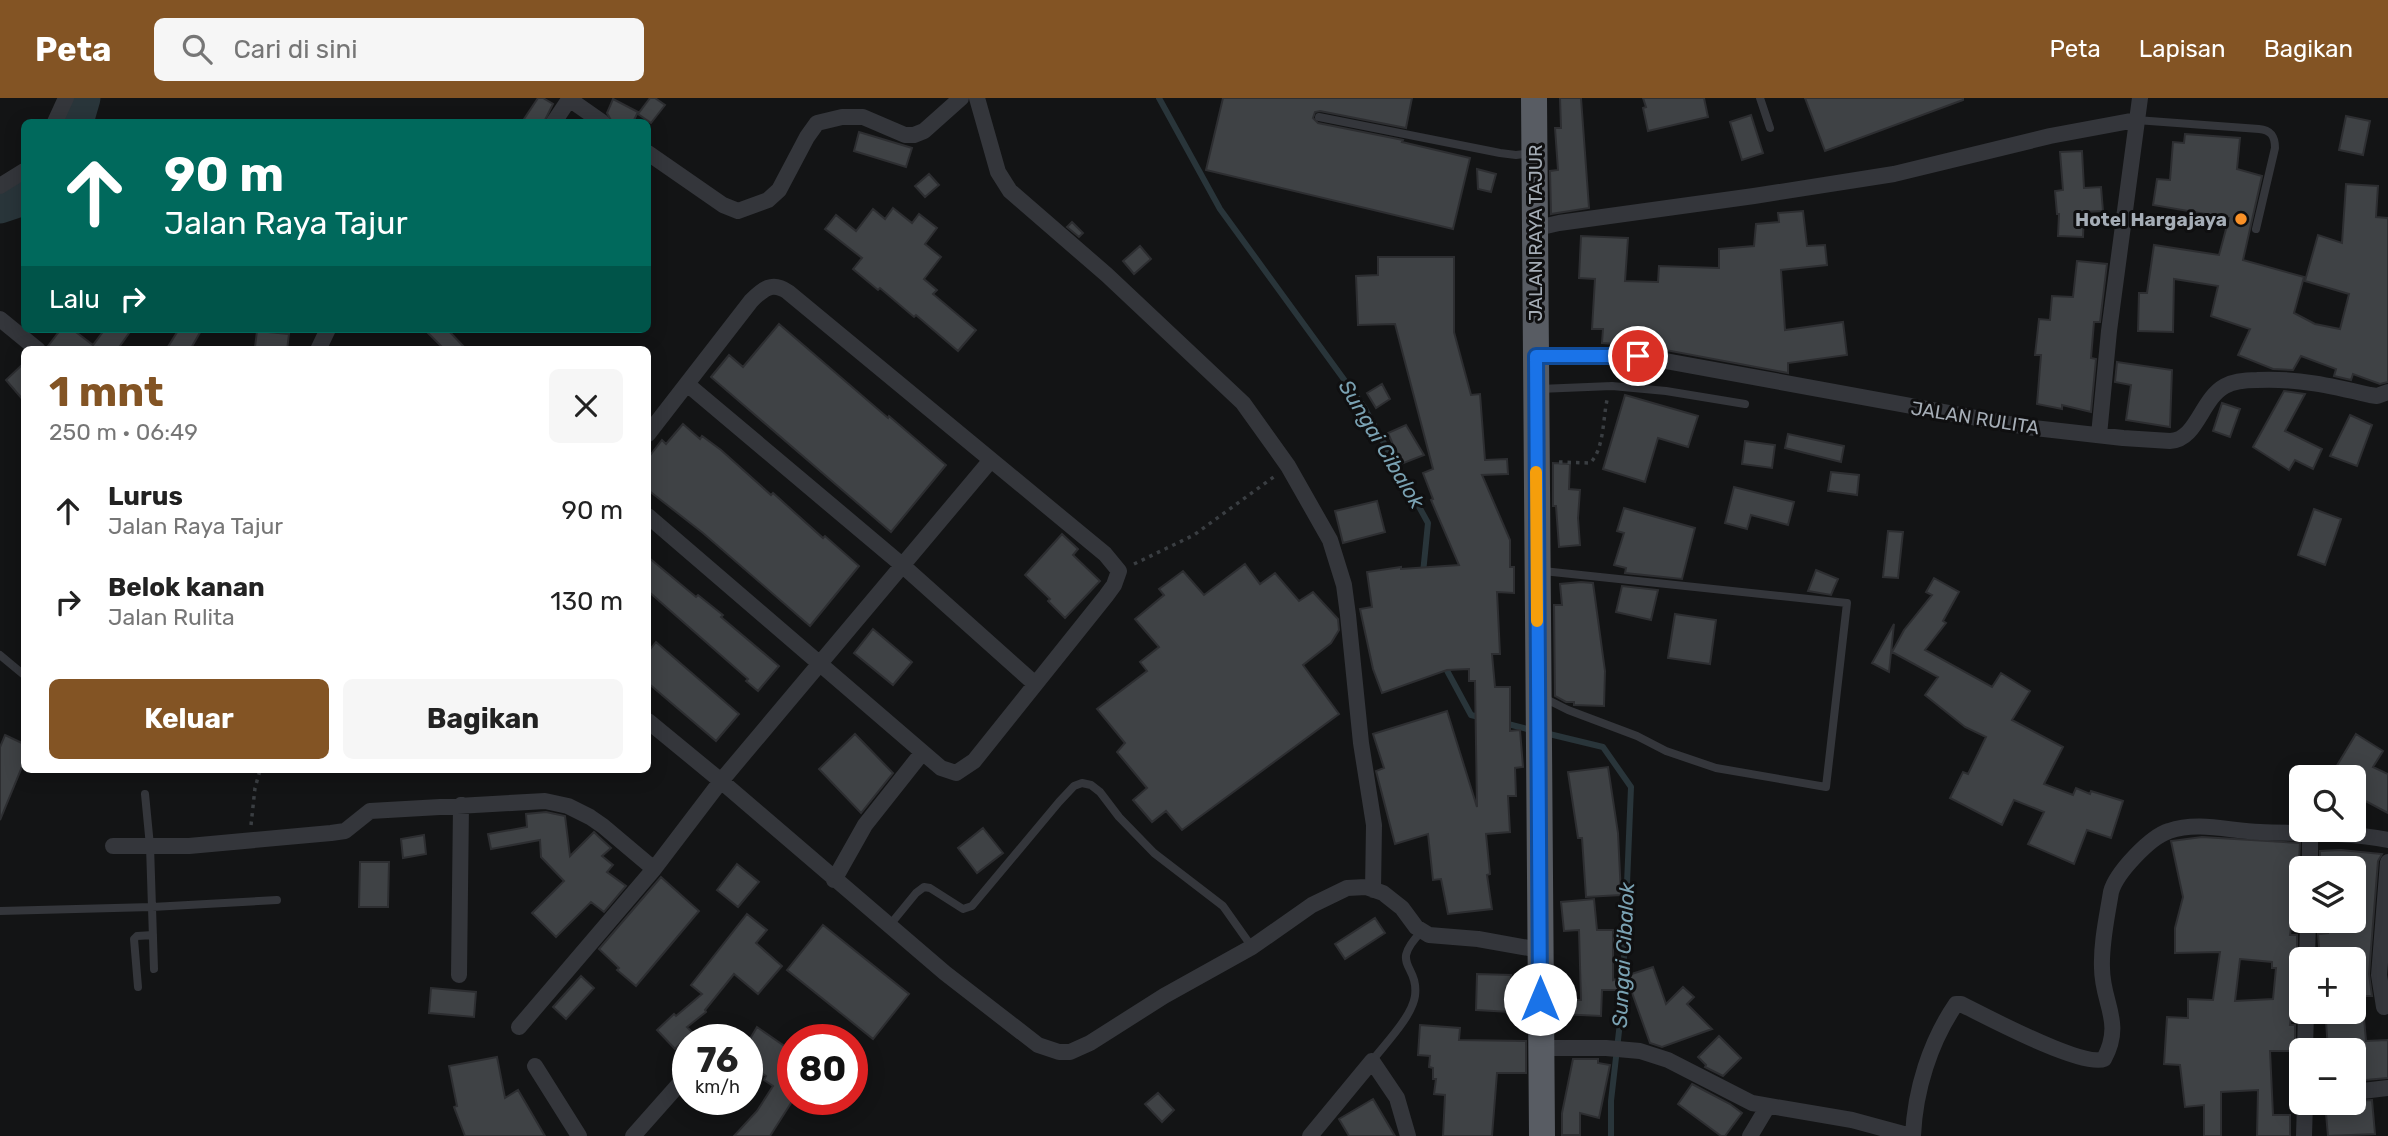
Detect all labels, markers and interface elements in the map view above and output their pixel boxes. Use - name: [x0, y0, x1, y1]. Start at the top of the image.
- search box: [154, 18, 644, 81]
- text: Peta: [35, 30, 112, 69]
- icon: search: [178, 30, 216, 68]
- text: Cari di sini: [234, 34, 357, 65]
- text: Peta: [2049, 35, 2101, 63]
- text: Lapisan: [2139, 35, 2226, 63]
- text: Bagikan: [2264, 35, 2353, 63]
- text: 90 m: [164, 145, 284, 203]
- street label: JALAN RAYA TAJUR: [1524, 145, 1547, 321]
- icon: ahead: [49, 147, 140, 238]
- text: Jalan Raya Tajur: [164, 204, 408, 242]
- place label: Hotel Hargajaya: [2075, 208, 2227, 231]
- marker: Hotel Hargajaya: [2233, 211, 2249, 227]
- icon: right: [114, 280, 152, 318]
- text: Lalu: [49, 284, 100, 315]
- pin: [1608, 326, 1668, 386]
- icon: arrive: [1619, 337, 1657, 375]
- text: 1 mnt: [49, 367, 164, 417]
- button: close: [549, 369, 623, 443]
- water label: Sungai Cibalok: [1334, 375, 1431, 514]
- street label: JALAN RULITA: [1909, 396, 2041, 440]
- text: 250 m · 06:49: [49, 418, 198, 446]
- text: Lurus: [108, 481, 183, 512]
- icon: ahead: [49, 492, 87, 530]
- text: 90 m: [562, 495, 623, 526]
- text: Jalan Raya Tajur: [108, 512, 283, 540]
- text: Belok kanan: [108, 572, 265, 603]
- icon: right: [49, 583, 87, 621]
- text: 130 m: [550, 586, 623, 617]
- text: Jalan Rulita: [108, 603, 235, 631]
- button: Keluar: [49, 679, 329, 759]
- button: Bagikan: [343, 679, 623, 759]
- map controls: [2289, 765, 2366, 1115]
- button: search: [2289, 765, 2366, 842]
- button: layers: [2289, 856, 2366, 933]
- water label: Sungai Cibalok: [1607, 881, 1639, 1028]
- button: +: [2289, 947, 2366, 1024]
- position arrow: [1503, 962, 1577, 1036]
- speed limit sign: 80: [777, 1024, 868, 1115]
- button: −: [2289, 1038, 2366, 1115]
- text: 76: [697, 1039, 738, 1081]
- text: km/h: [695, 1076, 740, 1098]

